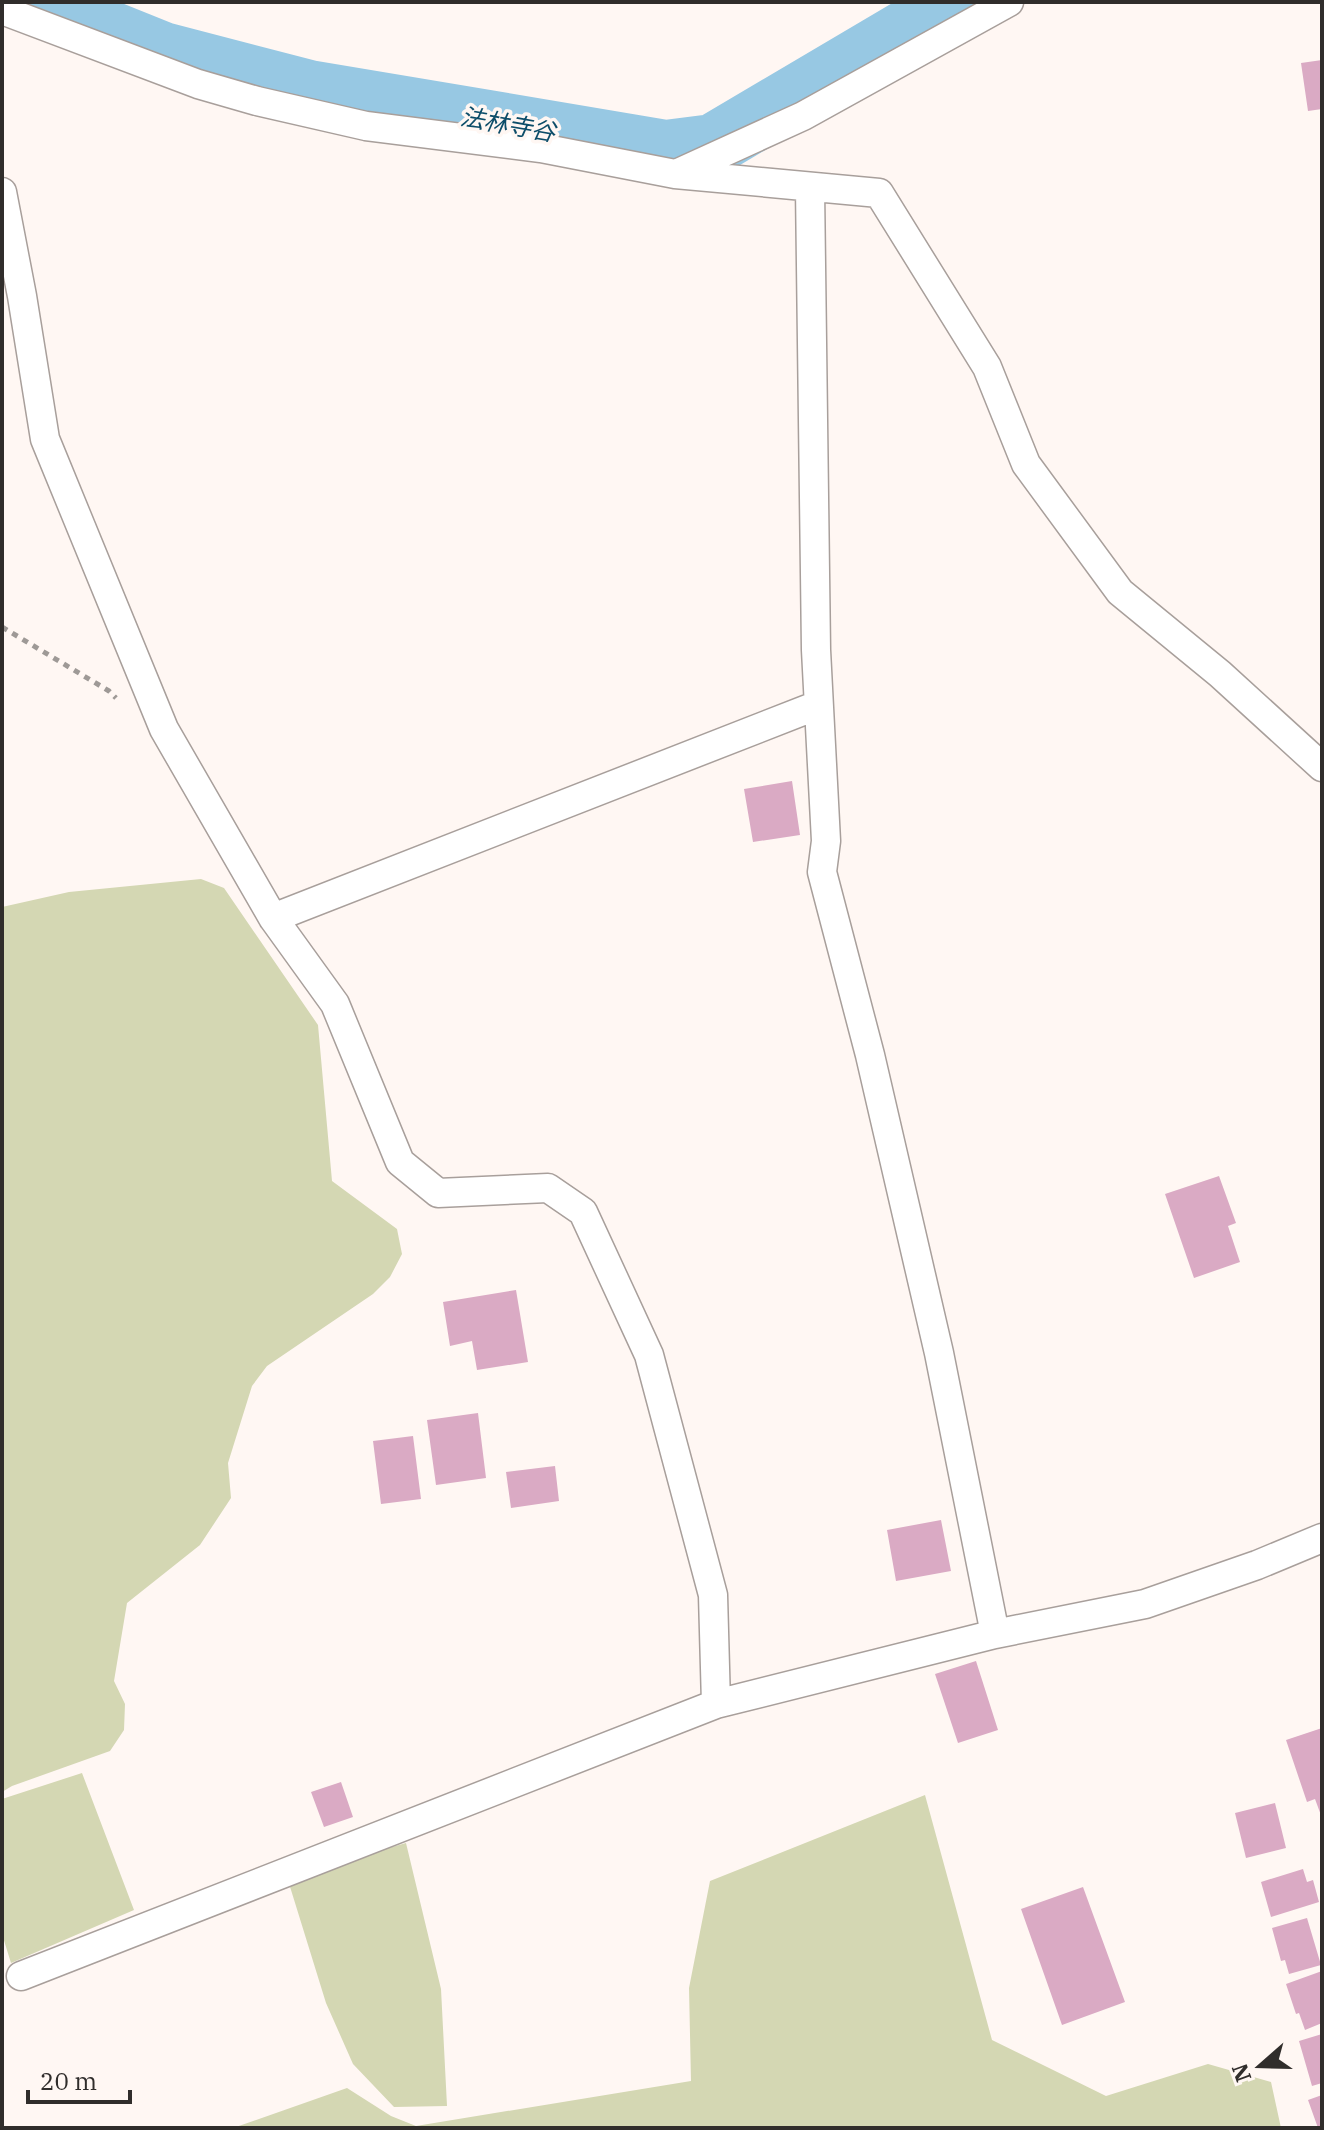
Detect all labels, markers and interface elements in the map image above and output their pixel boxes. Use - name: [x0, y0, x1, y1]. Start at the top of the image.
- water label: 法林寺谷: [458, 100, 560, 148]
- north arrow: [1220, 2026, 1300, 2106]
- scale bar: [28, 2054, 130, 2104]
- text: N: [1224, 2060, 1257, 2086]
- text: 20 m: [40, 2065, 97, 2097]

